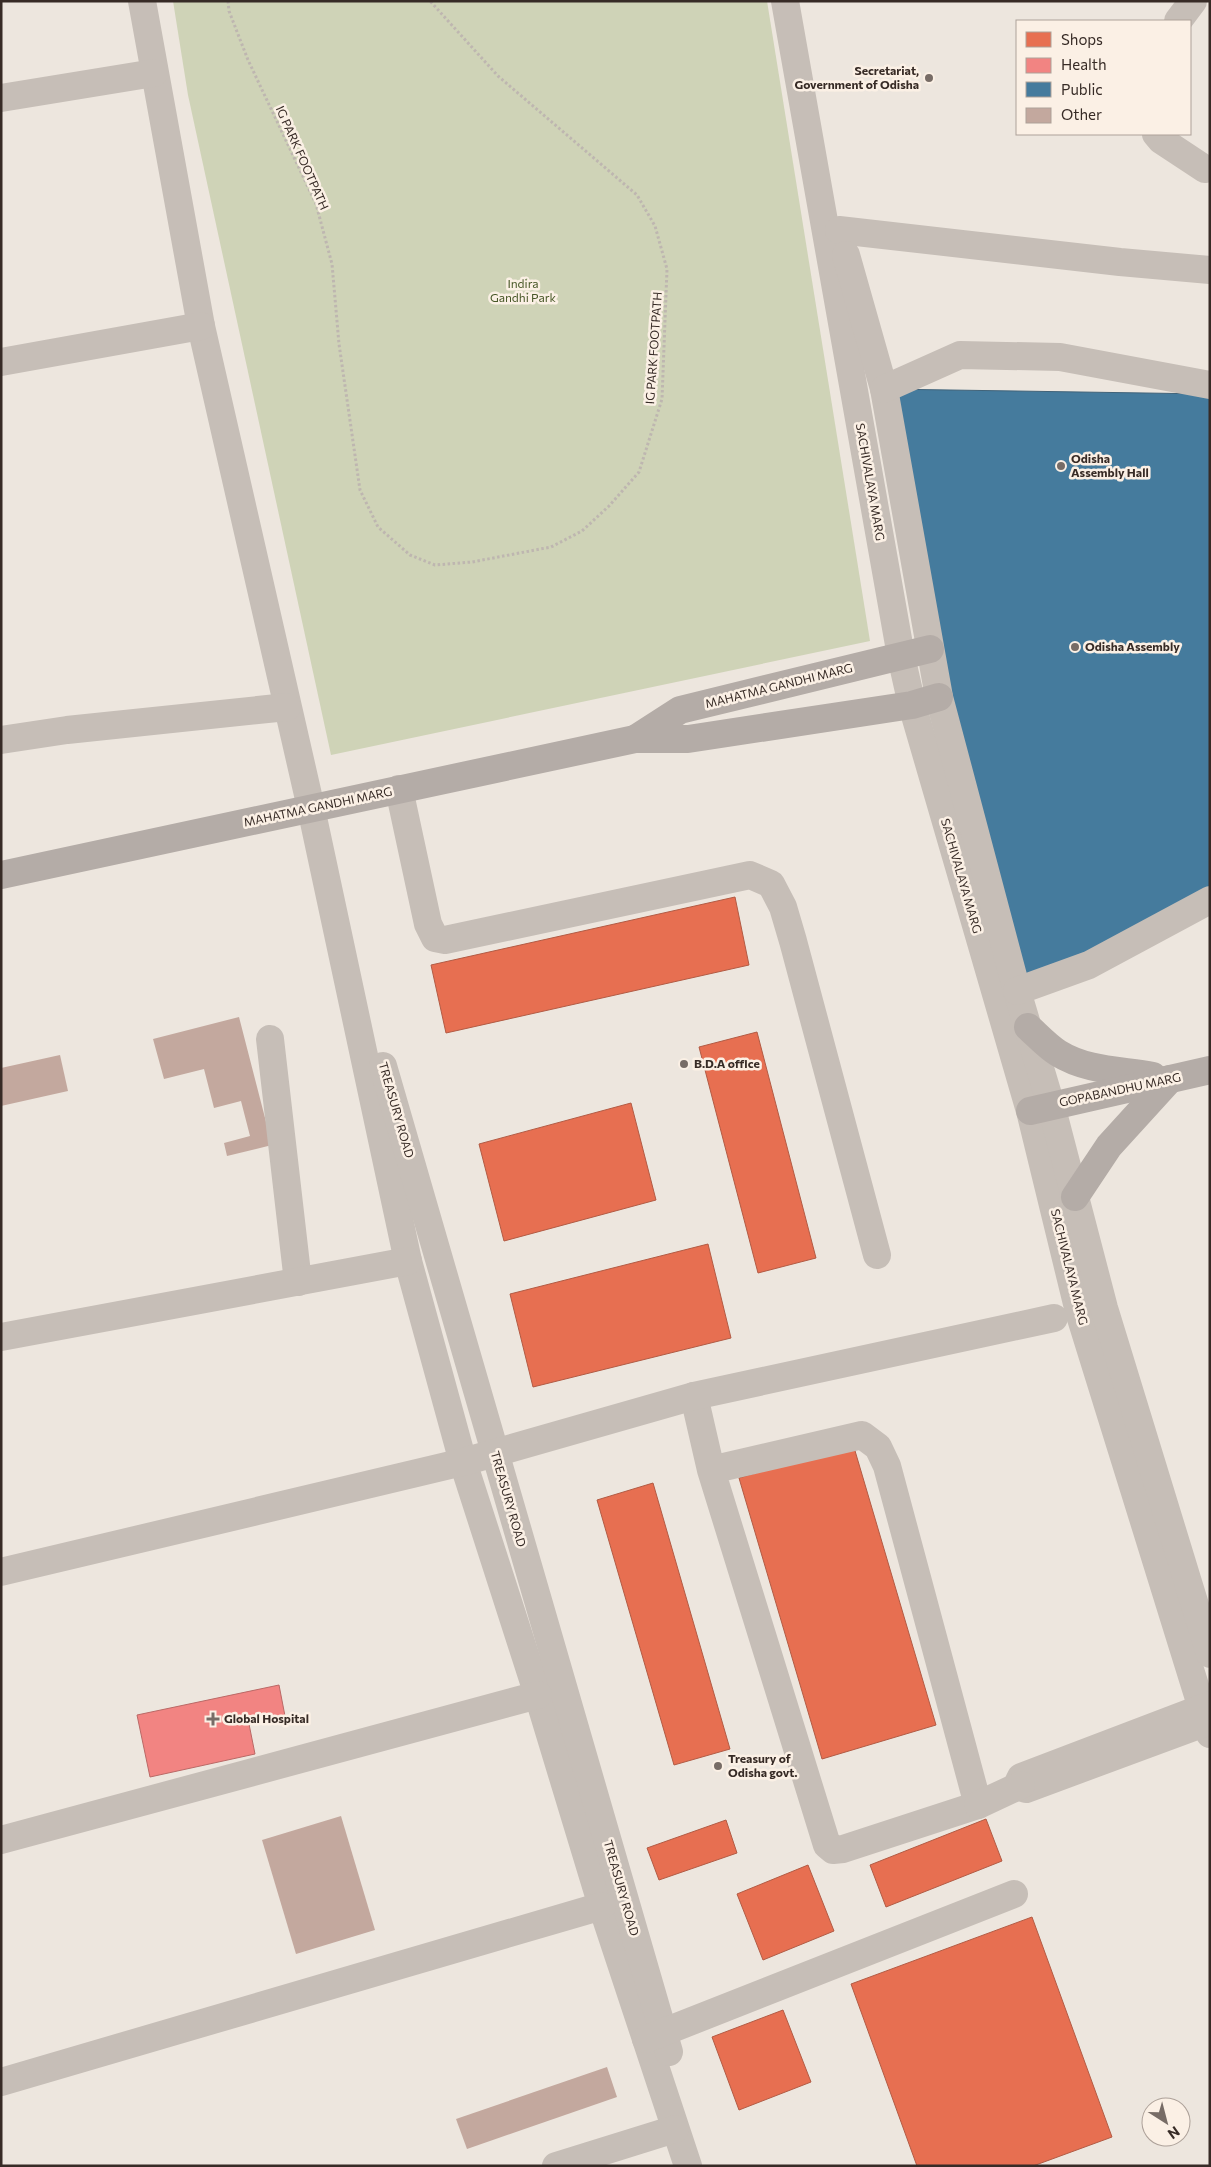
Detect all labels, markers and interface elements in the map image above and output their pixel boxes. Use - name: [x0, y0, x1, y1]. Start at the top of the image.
- legend: [1016, 20, 1191, 135]
- text: Shops: [1061, 30, 1103, 48]
- text: Health: [1061, 55, 1107, 73]
- place label: Secretariat, Government of Odisha: [794, 63, 919, 91]
- marker: Secretariat, Government of Odisha: [923, 72, 935, 84]
- text: Public: [1061, 80, 1103, 98]
- street label: IG PARK FOOTPATH: [274, 103, 332, 212]
- text: Other: [1061, 105, 1102, 123]
- park label: Indira Gandhi Park: [490, 276, 557, 304]
- street label: IG PARK FOOTPATH: [642, 291, 664, 405]
- street label: SACHIVALAYA MARG: [854, 422, 888, 542]
- place label: Odisha Assembly Hall: [1071, 451, 1149, 479]
- marker: Odisha Assembly Hall: [1055, 460, 1067, 472]
- place label: Odisha Assembly: [1085, 639, 1180, 653]
- marker: Odisha Assembly: [1069, 641, 1081, 653]
- street label: MAHATMA GANDHI MARG: [704, 660, 854, 710]
- street label: MAHATMA GANDHI MARG: [242, 783, 393, 829]
- street label: SACHIVALAYA MARG: [939, 817, 985, 935]
- place label: B.D.A office: [694, 1056, 760, 1070]
- marker: B.D.A office: [678, 1058, 690, 1070]
- street label: TREASURY ROAD: [377, 1060, 417, 1159]
- street label: GOPABANDHU MARG: [1058, 1069, 1182, 1109]
- street label: SACHIVALAYA MARG: [1049, 1207, 1091, 1326]
- street label: TREASURY ROAD: [489, 1449, 529, 1548]
- place label: Global Hospital: [224, 1711, 309, 1725]
- marker: Global Hospital: [206, 1712, 220, 1726]
- place label: Treasury of Odisha govt.: [728, 1751, 797, 1779]
- marker: Treasury of Odisha govt.: [712, 1760, 724, 1772]
- street label: TREASURY ROAD: [602, 1838, 642, 1937]
- north arrow: [1141, 2097, 1191, 2147]
- text: N: [1165, 2123, 1183, 2143]

